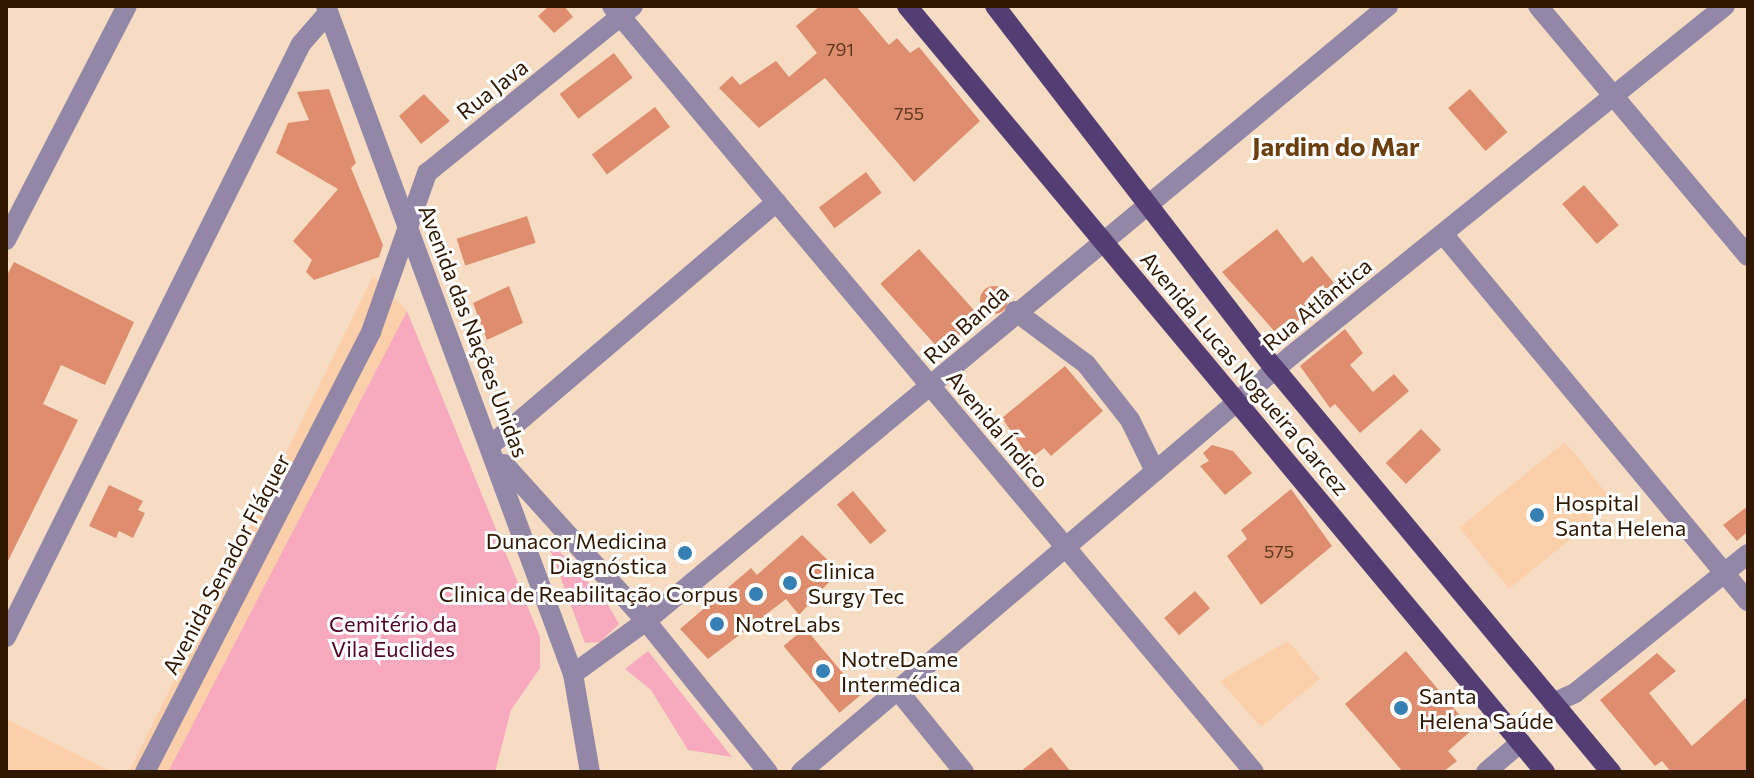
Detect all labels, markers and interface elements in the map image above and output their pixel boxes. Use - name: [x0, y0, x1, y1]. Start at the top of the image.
- house number: 791: [826, 38, 854, 60]
- street label: Rua Java: [451, 53, 533, 125]
- house number: 755: [894, 102, 924, 124]
- district label: Jardim do Mar: [1252, 130, 1420, 162]
- street label: Avenida das Nações Unidas: [414, 201, 534, 461]
- street label: Avenida Lucas Nogueira Garcez: [1135, 246, 1355, 500]
- street label: Rua Atlântica: [1257, 252, 1377, 356]
- street label: Rua Banda: [918, 279, 1014, 369]
- street label: Avenida Índico: [941, 365, 1055, 493]
- street label: Avenida Senador Fláquer: [157, 449, 295, 679]
- place label: Hospital Santa Helena: [1555, 489, 1686, 540]
- marker: Hospital Santa Helena: [1526, 504, 1548, 526]
- place label: Dunacor Medicina Diagnóstica: [486, 527, 667, 578]
- house number: 575: [1264, 540, 1294, 562]
- marker: Dunacor Medicina Diagnóstica: [674, 542, 696, 564]
- place label: Clinica Surgy Tec: [808, 557, 904, 608]
- marker: Clinica Surgy Tec: [779, 572, 801, 594]
- place label: Clinica de Reabilitação Corpus: [439, 581, 738, 607]
- marker: Clinica de Reabilitação Corpus: [745, 583, 767, 605]
- park label: Cemitério da Vila Euclides: [329, 610, 457, 662]
- place label: NotreLabs: [735, 611, 841, 637]
- marker: NotreLabs: [706, 613, 728, 635]
- place label: NotreDame Intermédica: [841, 645, 961, 696]
- marker: NotreDame Intermédica: [812, 660, 834, 682]
- place label: Santa Helena Saúde: [1419, 682, 1554, 734]
- marker: Santa Helena Saúde: [1390, 697, 1412, 719]

